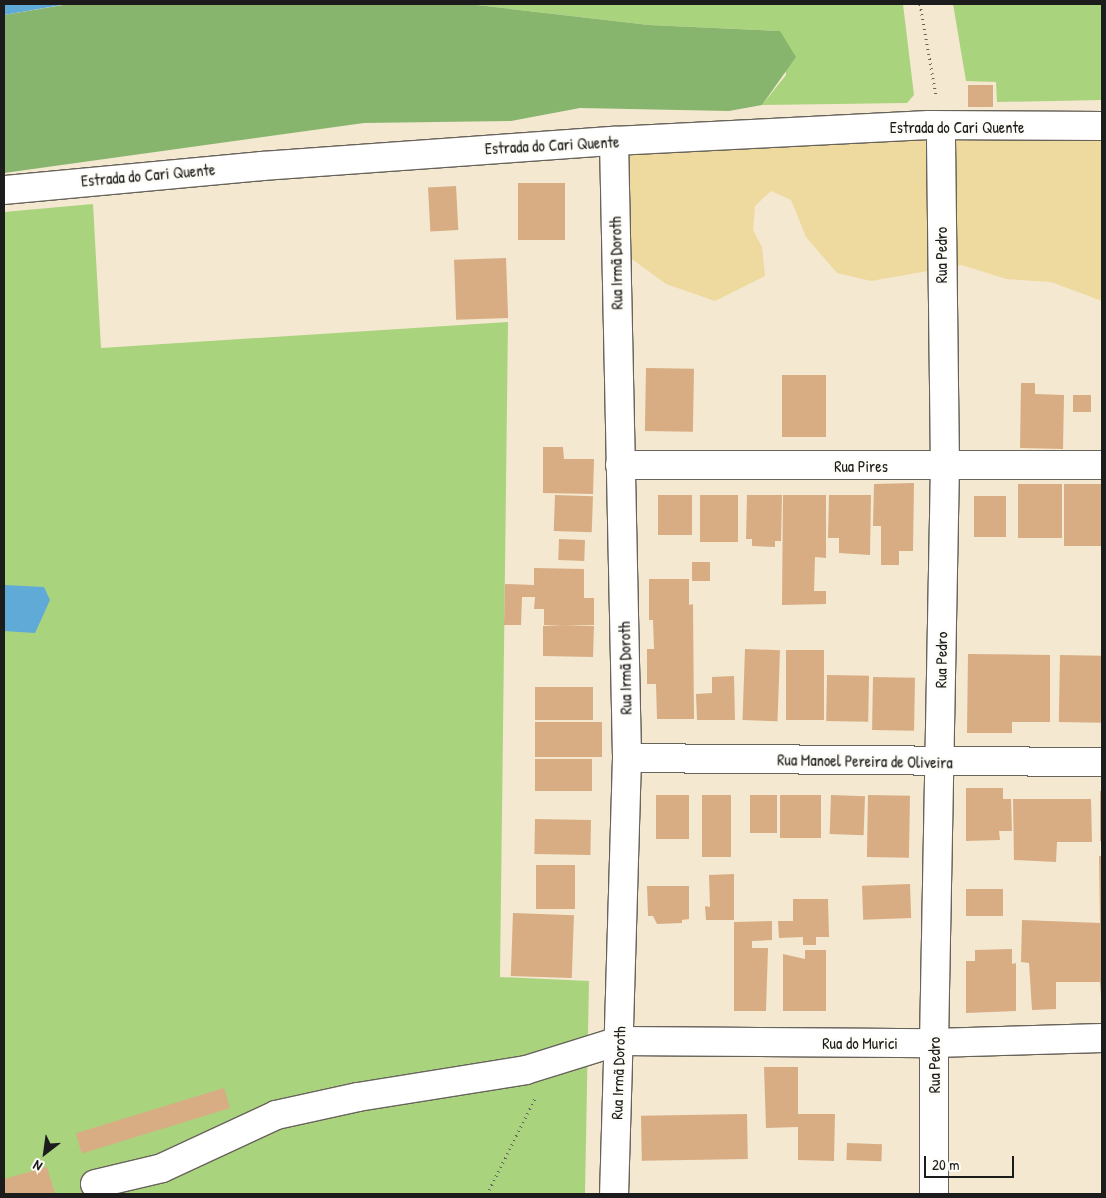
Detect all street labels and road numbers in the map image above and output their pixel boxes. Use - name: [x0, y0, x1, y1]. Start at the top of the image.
- street label: Estrada do Cari Quente: [890, 117, 1024, 137]
- street label: Estrada do Cari Quente: [484, 132, 620, 158]
- street label: Estrada do Cari Quente: [80, 160, 216, 190]
- street label: Rua Irmã Doroth: [606, 216, 626, 310]
- street label: Rua Pedro: [931, 227, 951, 283]
- street label: Rua Pires: [834, 456, 888, 476]
- street label: Rua Irmã Doroth: [615, 621, 635, 715]
- street label: Rua Pedro: [931, 632, 951, 688]
- street label: Rua Manoel Pereira de Oliveira: [777, 750, 953, 772]
- street label: Rua Irmã Doroth: [607, 1026, 629, 1120]
- street label: Rua do Murici: [822, 1033, 898, 1053]
- street label: Rua Pedro: [924, 1037, 944, 1093]

